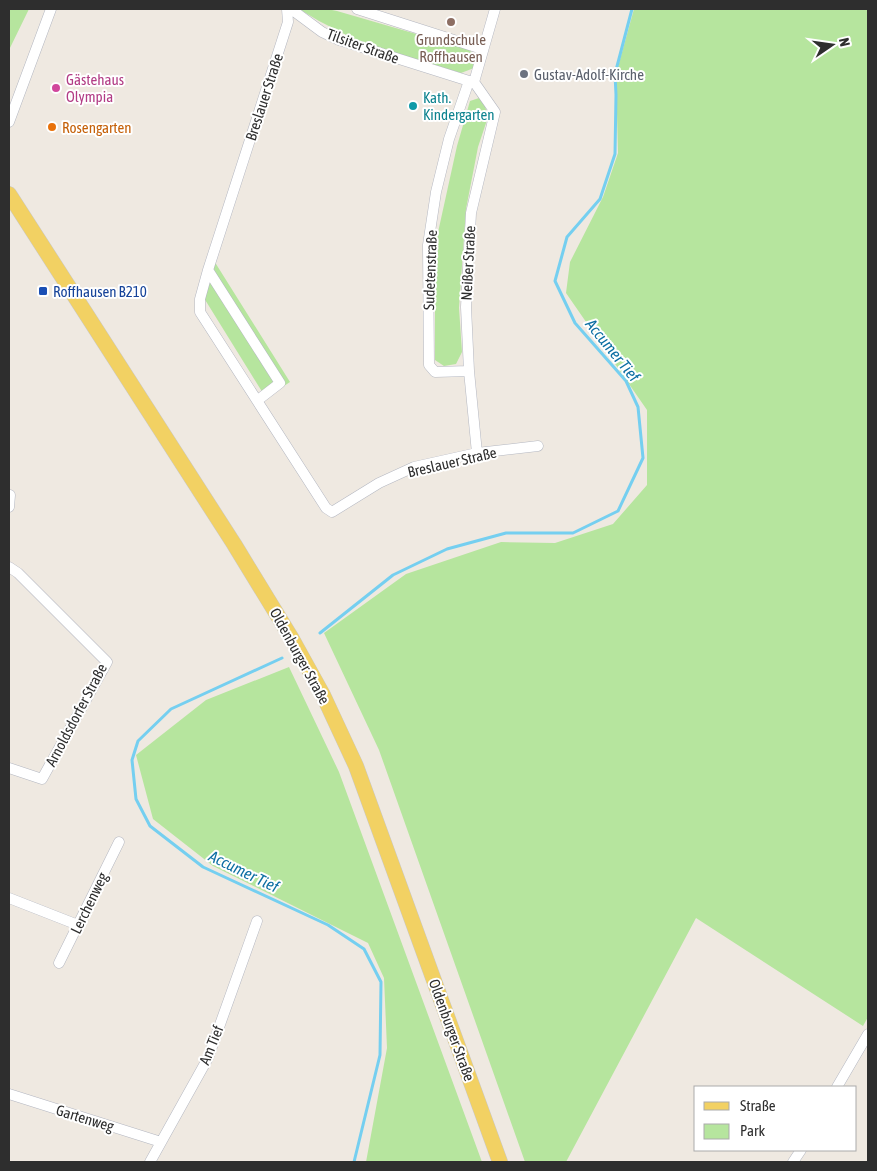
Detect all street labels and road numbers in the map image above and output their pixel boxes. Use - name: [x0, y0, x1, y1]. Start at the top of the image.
- street label: Tilsiter Straße: [325, 25, 402, 67]
- street label: Breslauer Straße: [242, 51, 286, 143]
- street label: Neißer Straße: [458, 225, 478, 301]
- street label: Sudetenstraße: [420, 229, 440, 310]
- street label: Breslauer Straße: [406, 443, 498, 480]
- street label: Oldenburger Straße: [267, 605, 333, 707]
- street label: Arnoldsdorfer Straße: [42, 661, 110, 769]
- street label: Lerchenweg: [67, 869, 111, 936]
- street label: Oldenburger Straße: [426, 977, 478, 1083]
- street label: Am Tief: [195, 1023, 227, 1067]
- street label: Gartenweg: [54, 1101, 116, 1135]

